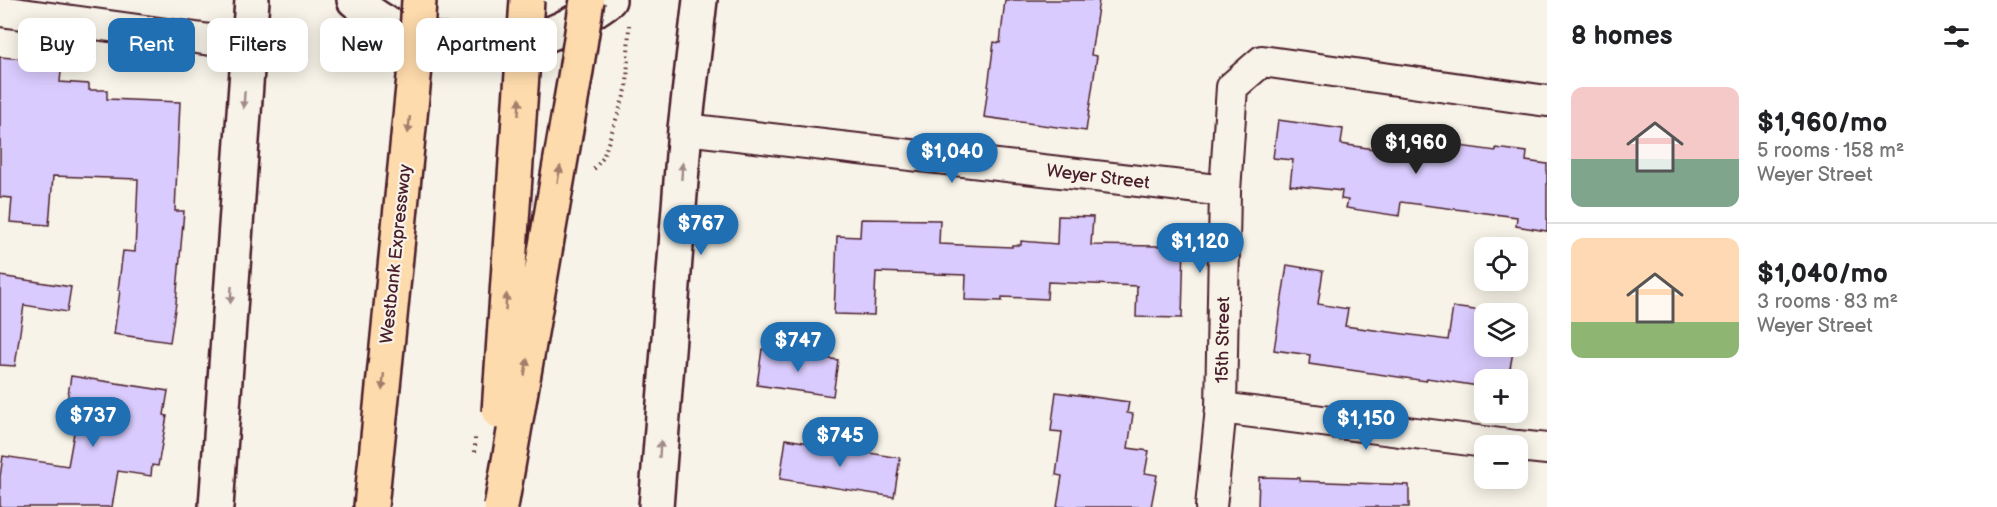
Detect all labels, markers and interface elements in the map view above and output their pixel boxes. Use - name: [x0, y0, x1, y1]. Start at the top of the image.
- chip: Buy: [18, 18, 96, 72]
- chip: Rent: [108, 18, 195, 72]
- chip: Filters: [207, 18, 308, 72]
- chip: New: [320, 18, 404, 72]
- chip: Apartment: [416, 18, 557, 72]
- icon: filters: [1940, 20, 1973, 53]
- text: 8 homes: [1571, 21, 1673, 52]
- one-way arrow: [239, 91, 248, 110]
- one-way arrow: [515, 98, 524, 117]
- text: $1,960/mo: [1757, 108, 1887, 139]
- icon: home: [1619, 111, 1691, 183]
- one-way arrow: [404, 116, 414, 135]
- pin: $1,960: [1367, 124, 1465, 175]
- text: $1,960: [1385, 131, 1447, 155]
- pin: $1,040: [903, 133, 1001, 184]
- text: 5 rooms · 158 m²: [1757, 139, 1904, 163]
- text: $1,040: [921, 140, 983, 164]
- street label: Weyer Street: [1045, 160, 1151, 194]
- one-way arrow: [677, 161, 687, 180]
- street label: Westbank Expressway: [376, 162, 416, 345]
- text: Weyer Street: [1757, 163, 1873, 187]
- one-way arrow: [554, 165, 563, 184]
- pin: $767: [665, 205, 737, 256]
- text: $767: [677, 212, 725, 236]
- pin: $1,120: [1151, 223, 1249, 274]
- text: $1,120: [1171, 230, 1229, 254]
- map controls: [1474, 237, 1528, 489]
- button: locate: [1474, 237, 1528, 291]
- text: $1,040/mo: [1757, 259, 1888, 290]
- icon: home: [1619, 262, 1691, 334]
- one-way arrow: [226, 285, 235, 304]
- text: 3 rooms · 83 m²: [1757, 290, 1898, 314]
- one-way arrow: [502, 292, 511, 311]
- street label: 15th Street: [1212, 296, 1234, 384]
- button: layers: [1474, 303, 1528, 357]
- text: Weyer Street: [1757, 314, 1873, 338]
- pin: $747: [762, 322, 834, 373]
- text: $747: [774, 329, 822, 353]
- one-way arrow: [521, 357, 530, 376]
- button: +: [1474, 369, 1528, 423]
- one-way arrow: [378, 373, 388, 392]
- pin: $737: [57, 397, 129, 448]
- pin: $1,150: [1317, 400, 1415, 451]
- text: $737: [70, 404, 116, 428]
- text: $1,150: [1337, 407, 1395, 431]
- pin: $745: [804, 417, 876, 468]
- text: $745: [816, 424, 864, 448]
- button: −: [1474, 435, 1528, 489]
- one-way arrow: [656, 439, 665, 458]

